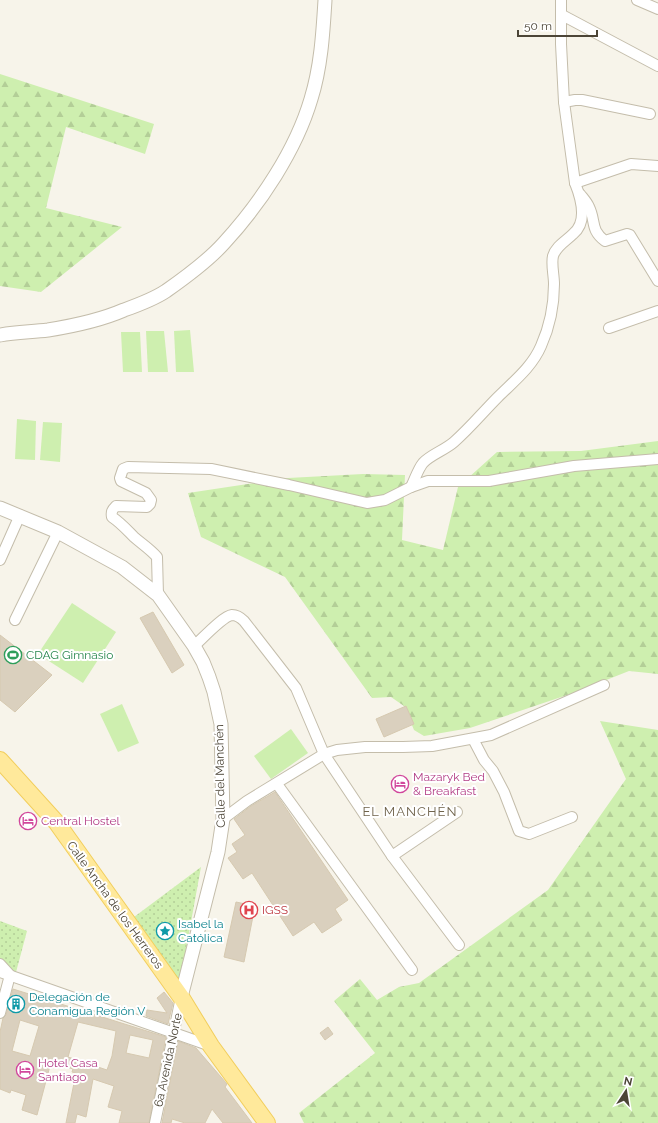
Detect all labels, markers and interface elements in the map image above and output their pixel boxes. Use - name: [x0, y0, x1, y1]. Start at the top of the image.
- scale bar: [518, 12, 597, 38]
- text: 50 m: [524, 19, 552, 33]
- sports icon: CDAG Gimnasio: [3, 645, 23, 665]
- place label: CDAG Gimnasio: [26, 648, 113, 662]
- street label: Calle del Manchén: [212, 724, 228, 828]
- place label: Mazaryk Bed & Breakfast: [413, 770, 485, 798]
- hotel icon: Mazaryk Bed & Breakfast: [390, 774, 410, 794]
- district label: EL MANCHÉN: [362, 804, 458, 819]
- hotel icon: Central Hostel: [18, 811, 38, 831]
- place label: Central Hostel: [41, 814, 121, 828]
- street label: Calle Ancha de los Herreros: [64, 839, 166, 972]
- hospital icon: IGSS: [239, 900, 259, 920]
- place label: IGSS: [262, 903, 288, 917]
- place label: Isabel la Católica: [178, 917, 223, 945]
- place icon: Isabel la Católica: [155, 921, 175, 941]
- place label: Delegación de Conamigua Región V: [29, 990, 145, 1018]
- building icon: Delegación de Conamigua Región V: [6, 994, 26, 1014]
- street label: 6a Avenida Norte: [151, 1012, 185, 1108]
- place label: Hotel Casa Santiago: [38, 1056, 98, 1084]
- hotel icon: Hotel Casa Santiago: [15, 1060, 35, 1080]
- north arrow: [606, 1071, 646, 1111]
- text: N: [623, 1074, 633, 1089]

